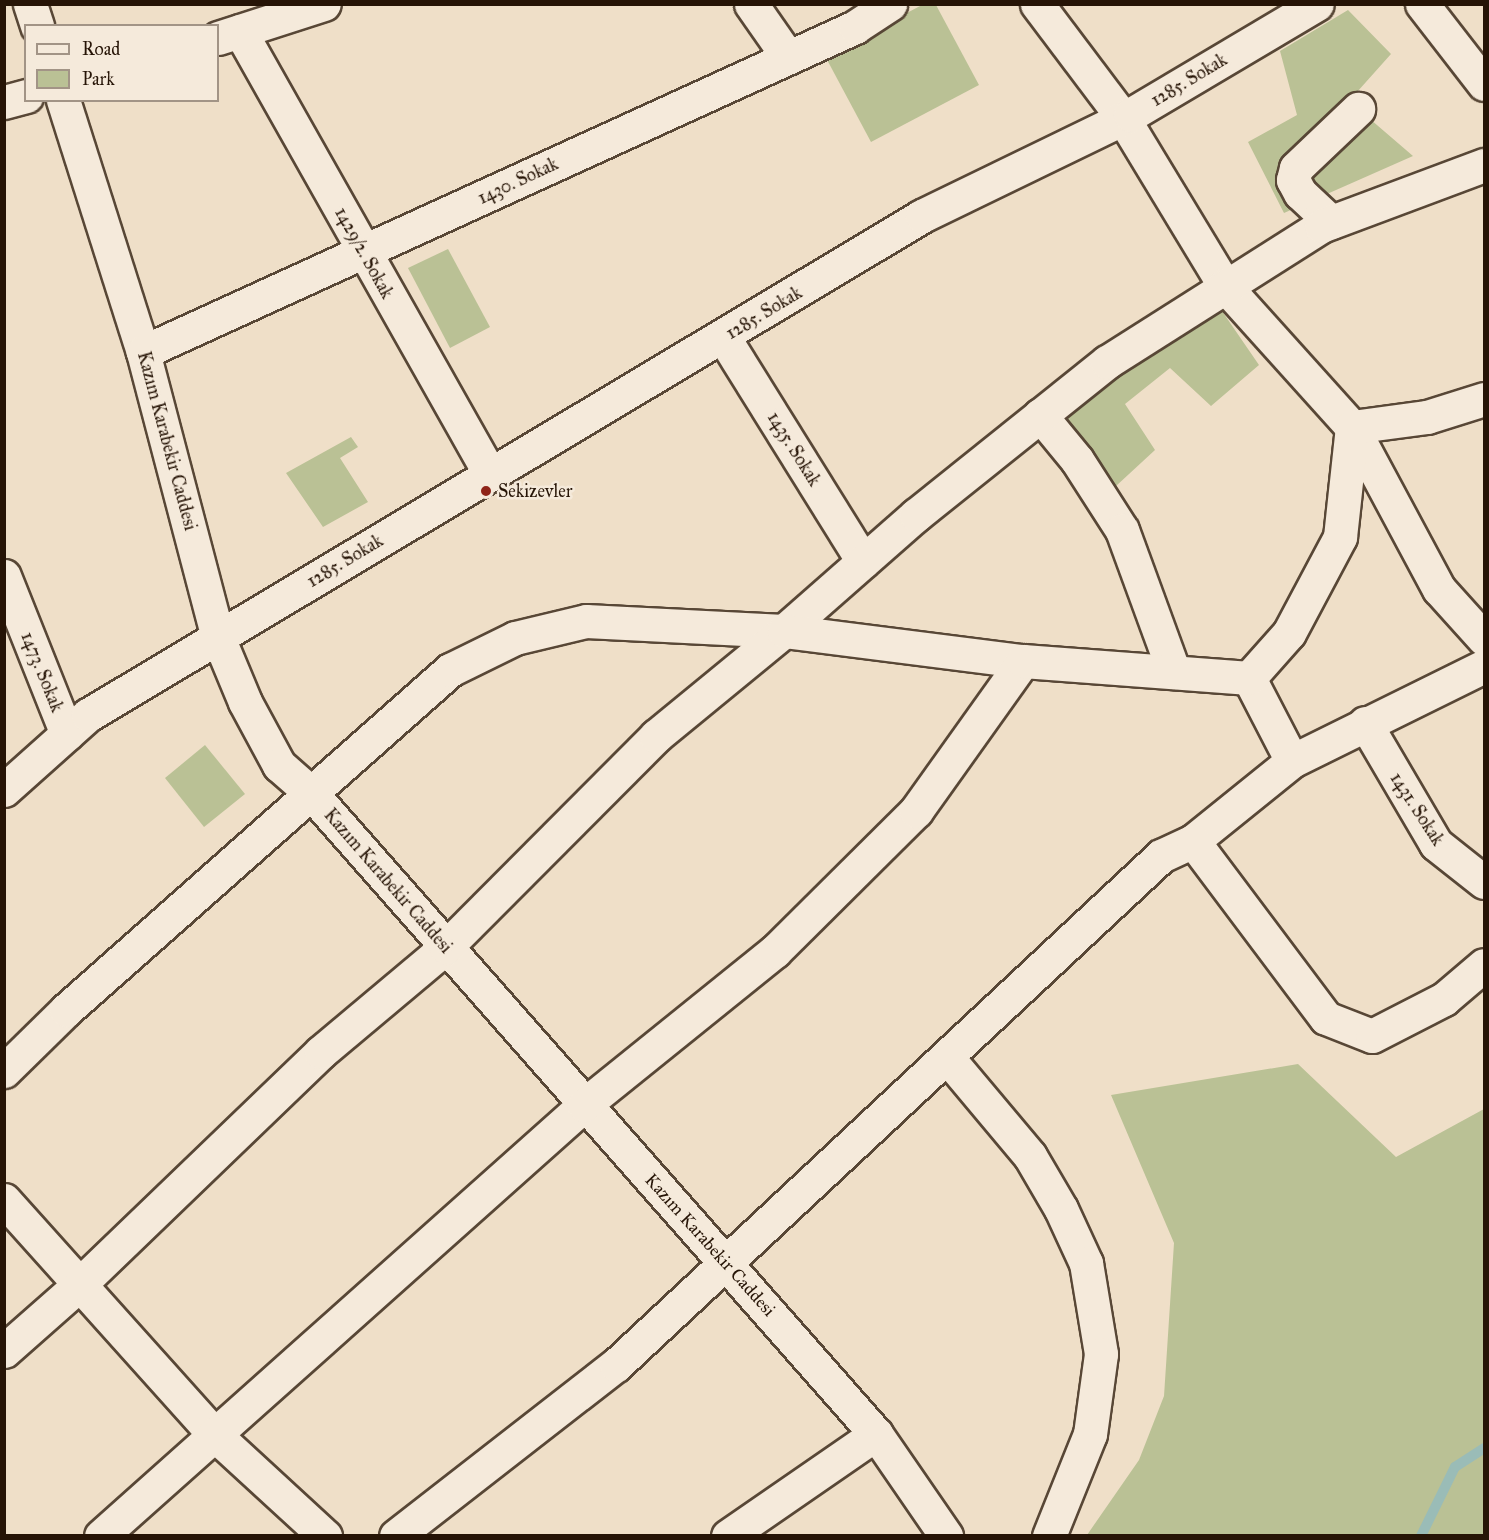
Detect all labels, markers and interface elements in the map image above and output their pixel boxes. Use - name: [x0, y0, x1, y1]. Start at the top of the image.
- legend: [24, 24, 219, 102]
- text: Road: [82, 38, 120, 60]
- street label: 1285. Sokak: [1147, 49, 1231, 111]
- text: Park: [82, 68, 115, 90]
- street label: 1430. Sokak: [474, 153, 562, 209]
- street label: 1429/2. Sokak: [330, 204, 398, 302]
- street label: 1285. Sokak: [722, 282, 806, 344]
- street label: Kazım Karabekir Caddesi: [133, 349, 201, 533]
- street label: 1435. Sokak: [763, 408, 825, 490]
- place label: Sekizevler: [498, 480, 573, 502]
- marker: Sekizevler: [479, 484, 493, 498]
- street label: 1285. Sokak: [303, 530, 387, 592]
- street label: 1473. Sokak: [16, 629, 68, 715]
- street label: 1431. Sokak: [1385, 768, 1449, 850]
- street label: Kazım Karabekir Caddesi: [319, 804, 457, 958]
- street label: Kazım Karabekir Caddesi: [640, 1169, 780, 1321]

